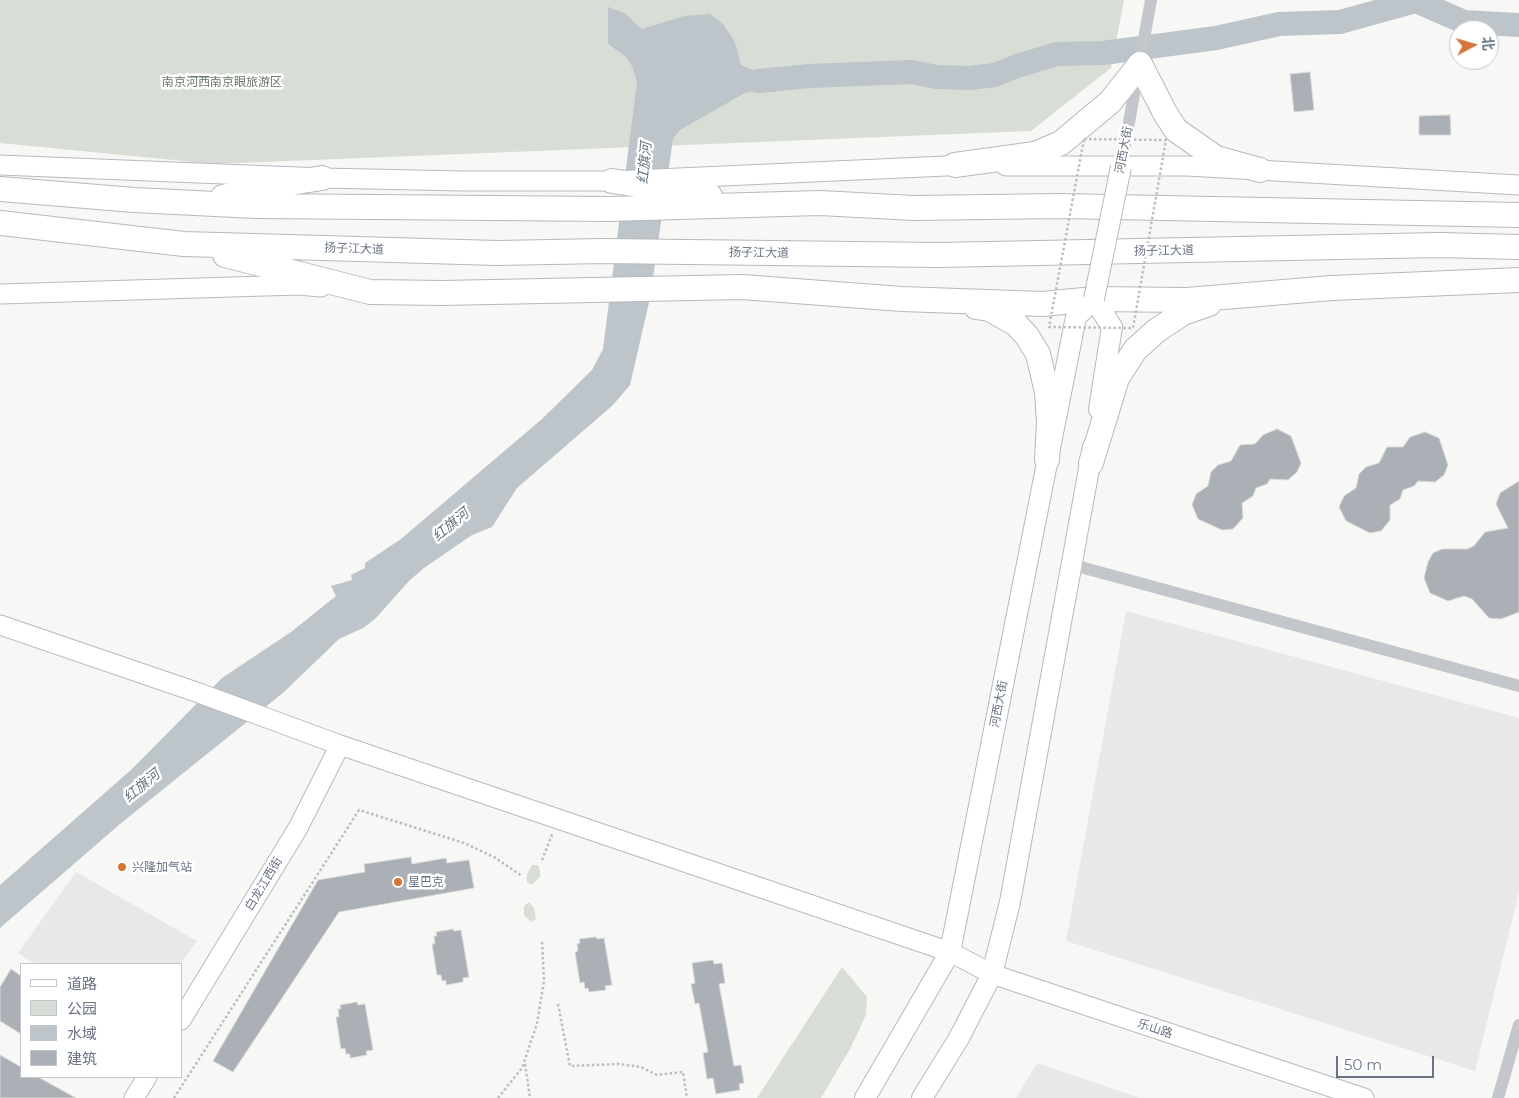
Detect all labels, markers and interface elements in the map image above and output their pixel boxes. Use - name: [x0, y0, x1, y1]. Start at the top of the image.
- north arrow: [1449, 20, 1499, 70]
- text: 北: [1478, 36, 1498, 51]
- park label: 南京河西南京眼旅游区: [162, 75, 282, 89]
- street label: 河西大街: [1112, 125, 1136, 175]
- water label: 红旗河: [635, 141, 655, 185]
- street label: 扬子江大道: [324, 241, 384, 257]
- street label: 扬子江大道: [1134, 243, 1194, 259]
- street label: 扬子江大道: [729, 245, 789, 261]
- water label: 红旗河: [430, 505, 472, 545]
- street label: 河西大街: [987, 679, 1011, 729]
- water label: 红旗河: [121, 766, 163, 806]
- street label: 白龙江西街: [242, 855, 286, 913]
- place label: 兴隆加气站: [132, 860, 192, 874]
- marker: 兴隆加气站: [116, 861, 128, 873]
- place label: 星巴克: [408, 875, 444, 889]
- marker: 星巴克: [392, 876, 404, 888]
- legend: [20, 963, 182, 1078]
- text: 道路: [67, 974, 97, 993]
- text: 公园: [67, 999, 97, 1018]
- street label: 乐山路: [1136, 1017, 1174, 1041]
- text: 水域: [67, 1024, 97, 1043]
- scale bar: [1339, 1046, 1436, 1078]
- text: 建筑: [67, 1049, 97, 1068]
- text: 50 m: [1344, 1055, 1382, 1074]

